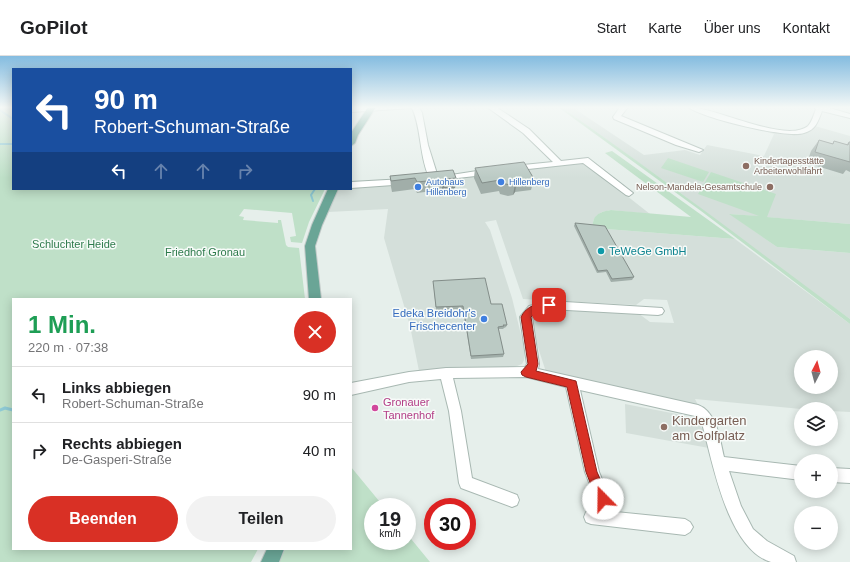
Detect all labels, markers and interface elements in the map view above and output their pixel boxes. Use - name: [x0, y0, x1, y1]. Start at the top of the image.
- text: GoPilot: [20, 17, 88, 38]
- text: Start: [597, 20, 626, 36]
- text: Karte: [648, 20, 682, 36]
- text: Über uns: [704, 20, 761, 36]
- text: Kontakt: [783, 20, 830, 36]
- icon: left: [28, 84, 80, 136]
- text: 90 m: [94, 84, 158, 115]
- text: Robert-Schuman-Straße: [94, 117, 290, 137]
- place label: Kindertagesstätte Arbeiterwohlfahrt: [754, 156, 824, 176]
- icon: left: [108, 160, 130, 182]
- icon: ahead: [150, 160, 172, 182]
- icon: ahead: [192, 160, 214, 182]
- icon: right: [234, 160, 256, 182]
- marker: Kindertagesstätte Arbeiterwohlfahrt: [741, 161, 751, 171]
- place label: Autohaus Hillenberg: [426, 177, 467, 197]
- marker: Hillenberg: [496, 177, 506, 187]
- place label: Hillenberg: [509, 177, 550, 187]
- marker: Autohaus Hillenberg: [413, 182, 423, 192]
- place label: Nelson-Mandela-Gesamtschule: [636, 182, 762, 192]
- marker: Nelson-Mandela-Gesamtschule: [765, 182, 775, 192]
- park label: Schluchter Heide: [32, 238, 116, 250]
- place label: TeWeGe GmbH: [609, 245, 686, 257]
- park label: Friedhof Gronau: [165, 246, 245, 258]
- marker: TeWeGe GmbH: [596, 246, 606, 256]
- pin: [532, 288, 566, 322]
- icon: arrive: [538, 294, 560, 316]
- place label: Edeka Breidohr's Frischecenter: [393, 307, 476, 332]
- text: 1 Min.: [28, 311, 96, 338]
- button: close: [294, 311, 336, 353]
- marker: Edeka Breidohr's Frischecenter: [479, 314, 489, 324]
- text: 220 m · 07:38: [28, 340, 108, 355]
- north arrow: [794, 350, 838, 394]
- map controls: [794, 350, 838, 550]
- text: Links abbiegen: [62, 379, 171, 396]
- icon: left: [28, 384, 50, 406]
- text: 90 m: [303, 386, 336, 403]
- text: Robert-Schuman-Straße: [62, 396, 204, 411]
- place label: Gronauer Tannenhof: [383, 396, 435, 421]
- button: layers: [794, 402, 838, 446]
- marker: Gronauer Tannenhof: [370, 403, 380, 413]
- place label: Kindergarten am Golfplatz: [672, 413, 746, 443]
- marker: Kindergarten am Golfplatz: [659, 422, 669, 432]
- text: Rechts abbiegen: [62, 435, 182, 452]
- icon: right: [28, 440, 50, 462]
- text: 40 m: [303, 442, 336, 459]
- text: De-Gasperi-Straße: [62, 452, 172, 467]
- button: +: [794, 454, 838, 498]
- position arrow: [582, 478, 624, 520]
- button: Beenden: [28, 496, 178, 542]
- button: Teilen: [186, 496, 336, 542]
- speed limit sign: 30: [424, 498, 476, 550]
- button: −: [794, 506, 838, 550]
- text: 19: [379, 508, 401, 530]
- text: km/h: [379, 528, 401, 539]

